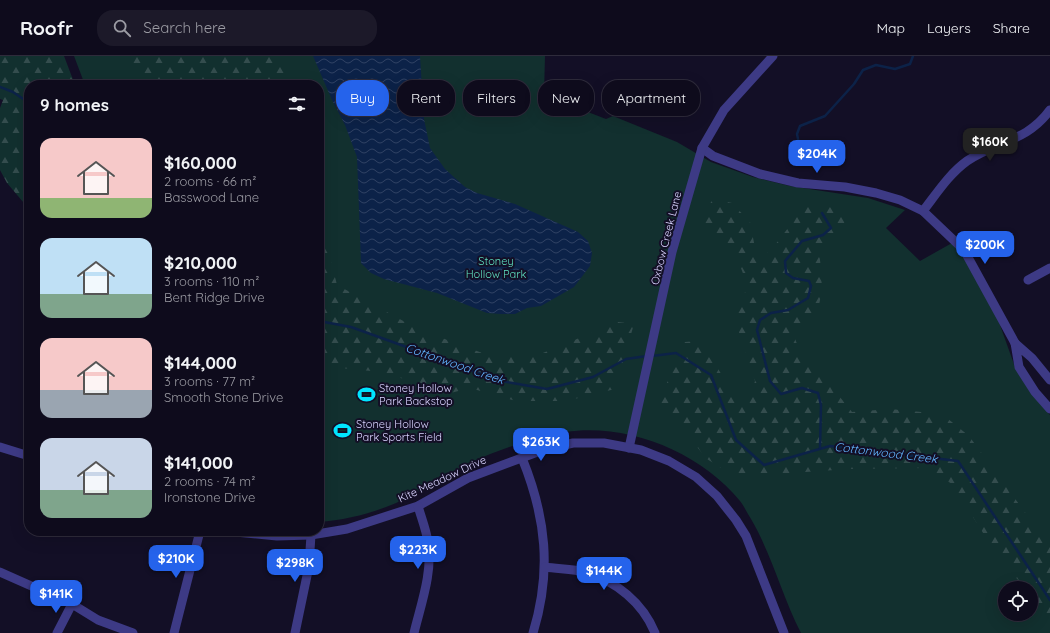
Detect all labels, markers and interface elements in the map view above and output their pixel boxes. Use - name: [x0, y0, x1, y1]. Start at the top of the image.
- search box: [97, 10, 377, 46]
- text: Roofr: [20, 16, 73, 40]
- icon: search: [111, 17, 133, 39]
- text: Search here: [143, 18, 226, 37]
- text: Map: [876, 19, 905, 37]
- text: Layers: [927, 19, 971, 37]
- text: Share: [993, 19, 1030, 37]
- chip: Buy: [336, 80, 389, 116]
- chip: Rent: [397, 80, 455, 116]
- chip: Filters: [463, 80, 530, 116]
- chip: New: [538, 80, 594, 116]
- chip: Apartment: [602, 80, 700, 116]
- icon: filters: [286, 93, 308, 115]
- text: 9 homes: [40, 94, 109, 115]
- pin: $160K: [962, 128, 1018, 162]
- text: $160K: [972, 133, 1008, 149]
- pin: $204K: [789, 140, 845, 174]
- text: $204K: [797, 145, 837, 161]
- text: $160,000: [164, 152, 237, 173]
- icon: home: [72, 154, 120, 202]
- text: 2 rooms · 66 m²: [164, 173, 256, 189]
- text: Basswood Lane: [164, 189, 259, 205]
- street label: Oxbow Creek Lane: [648, 190, 684, 286]
- pin: $200K: [957, 231, 1013, 265]
- text: $200K: [965, 236, 1005, 252]
- text: $210,000: [164, 252, 237, 273]
- icon: home: [72, 254, 120, 302]
- park label: Stoney Hollow Park: [466, 254, 526, 281]
- text: 3 rooms · 110 m²: [164, 273, 259, 289]
- text: Bent Ridge Drive: [164, 289, 265, 305]
- water label: Cottonwood Creek: [404, 340, 508, 388]
- text: $144,000: [164, 352, 237, 373]
- icon: home: [72, 354, 120, 402]
- text: 3 rooms · 77 m²: [164, 373, 255, 389]
- place label: Stoney Hollow Park Backstop: [379, 381, 453, 408]
- sports icon: Stoney Hollow Park Backstop: [356, 384, 376, 404]
- text: Smooth Stone Drive: [164, 389, 283, 405]
- place label: Stoney Hollow Park Sports Field: [356, 417, 442, 444]
- sports icon: Stoney Hollow Park Sports Field: [333, 420, 353, 440]
- pin: $263K: [513, 428, 569, 462]
- text: $263K: [522, 433, 560, 449]
- water label: Cottonwood Creek: [834, 439, 940, 466]
- text: $141,000: [164, 452, 233, 473]
- street label: Kite Meadow Drive: [396, 452, 488, 506]
- icon: home: [72, 454, 120, 502]
- text: 2 rooms · 74 m²: [164, 473, 255, 489]
- text: Ironstone Drive: [164, 489, 255, 505]
- pin: $223K: [390, 536, 446, 570]
- text: $223K: [399, 541, 437, 557]
- pin: $210K: [148, 545, 204, 579]
- pin: $298K: [267, 549, 323, 583]
- text: $210K: [158, 550, 194, 566]
- text: $298K: [276, 554, 314, 570]
- pin: $144K: [576, 557, 632, 591]
- text: $144K: [586, 562, 622, 578]
- pin: $141K: [28, 580, 84, 614]
- map controls: [998, 581, 1038, 621]
- button: locate: [998, 581, 1038, 621]
- text: $141K: [39, 585, 73, 601]

